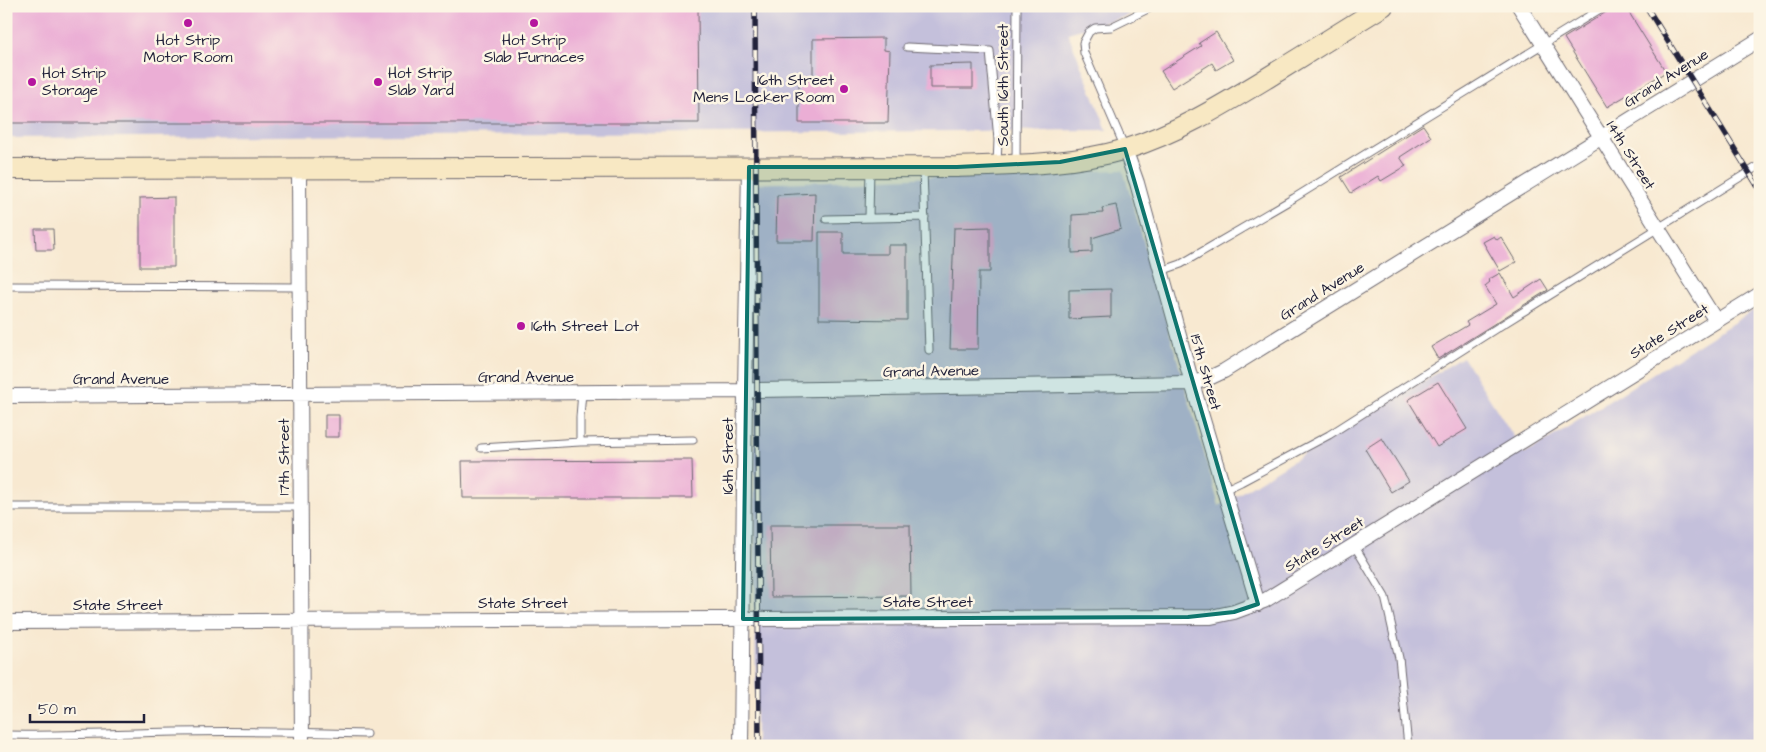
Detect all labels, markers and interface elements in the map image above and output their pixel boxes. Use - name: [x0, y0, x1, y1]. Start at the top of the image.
- marker: Hot Strip Motor Room: [182, 17, 194, 29]
- marker: Hot Strip Slab Furnaces: [528, 17, 540, 29]
- street label: South 16th Street: [993, 24, 1014, 146]
- place label: Hot Strip Motor Room: [144, 30, 233, 68]
- place label: Hot Strip Slab Furnaces: [484, 30, 585, 68]
- street label: Grand Avenue: [1620, 44, 1713, 113]
- place label: Hot Strip Storage: [42, 63, 106, 102]
- place label: Hot Strip Slab Yard: [388, 63, 454, 101]
- place label: 16th Street Mens Locker Room: [693, 70, 834, 108]
- marker: Hot Strip Storage: [26, 76, 38, 88]
- marker: Hot Strip Slab Yard: [372, 76, 384, 88]
- marker: 16th Street Mens Locker Room: [838, 83, 850, 95]
- street label: 14th Street: [1601, 117, 1660, 194]
- street label: Grand Avenue: [1276, 257, 1369, 326]
- street label: State Street: [1626, 299, 1713, 364]
- place label: 16th Street Lot: [531, 316, 639, 337]
- marker: 16th Street Lot: [515, 320, 527, 332]
- street label: 15th Street: [1185, 332, 1226, 413]
- street label: Grand Avenue: [883, 360, 979, 383]
- street label: Grand Avenue: [478, 367, 574, 388]
- street label: Grand Avenue: [73, 369, 169, 390]
- street label: 16th Street: [718, 417, 739, 495]
- street label: 17th Street: [274, 419, 295, 495]
- street label: State Street: [1281, 512, 1368, 577]
- street label: State Street: [883, 592, 973, 613]
- street label: State Street: [478, 593, 568, 614]
- street label: State Street: [73, 595, 163, 616]
- scale bar: [30, 692, 144, 724]
- text: 50 m: [38, 699, 76, 720]

